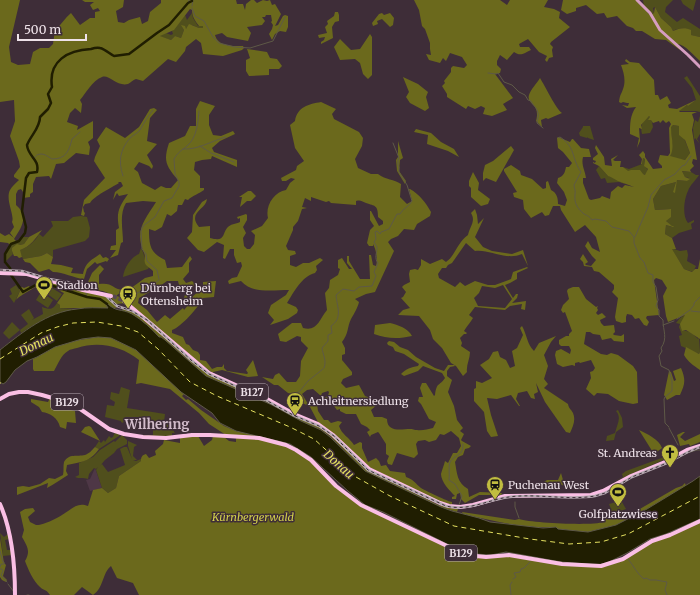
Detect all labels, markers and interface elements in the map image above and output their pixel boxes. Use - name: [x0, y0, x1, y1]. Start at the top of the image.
- scale bar: [18, 16, 86, 42]
- text: 500 m: [24, 22, 61, 37]
- sports icon: Stadion: [34, 275, 54, 300]
- place label: Stadion: [57, 278, 98, 292]
- place label: Dürnberg bei Ottensheim: [141, 281, 212, 308]
- station icon: Dürnberg bei Ottensheim: [118, 284, 138, 309]
- water label: Donau: [16, 329, 56, 359]
- road number: B127: [236, 384, 268, 400]
- station icon: Achleitnersiedlung: [285, 391, 305, 416]
- road number: B129: [51, 394, 83, 410]
- place label: Achleitnersiedlung: [307, 394, 409, 408]
- district label: Wilhering: [124, 416, 189, 433]
- church icon: St. Andreas: [660, 443, 680, 468]
- water label: Donau: [320, 446, 357, 482]
- place label: St. Andreas: [597, 446, 657, 460]
- station icon: Puchenau West: [485, 475, 505, 500]
- place label: Puchenau West: [508, 478, 590, 492]
- sports icon: Golfplatzwiese: [608, 482, 628, 507]
- place label: Golfplatzwiese: [579, 507, 658, 521]
- park label: Kürnbergerwald: [211, 510, 295, 524]
- road number: B129: [445, 545, 477, 561]

